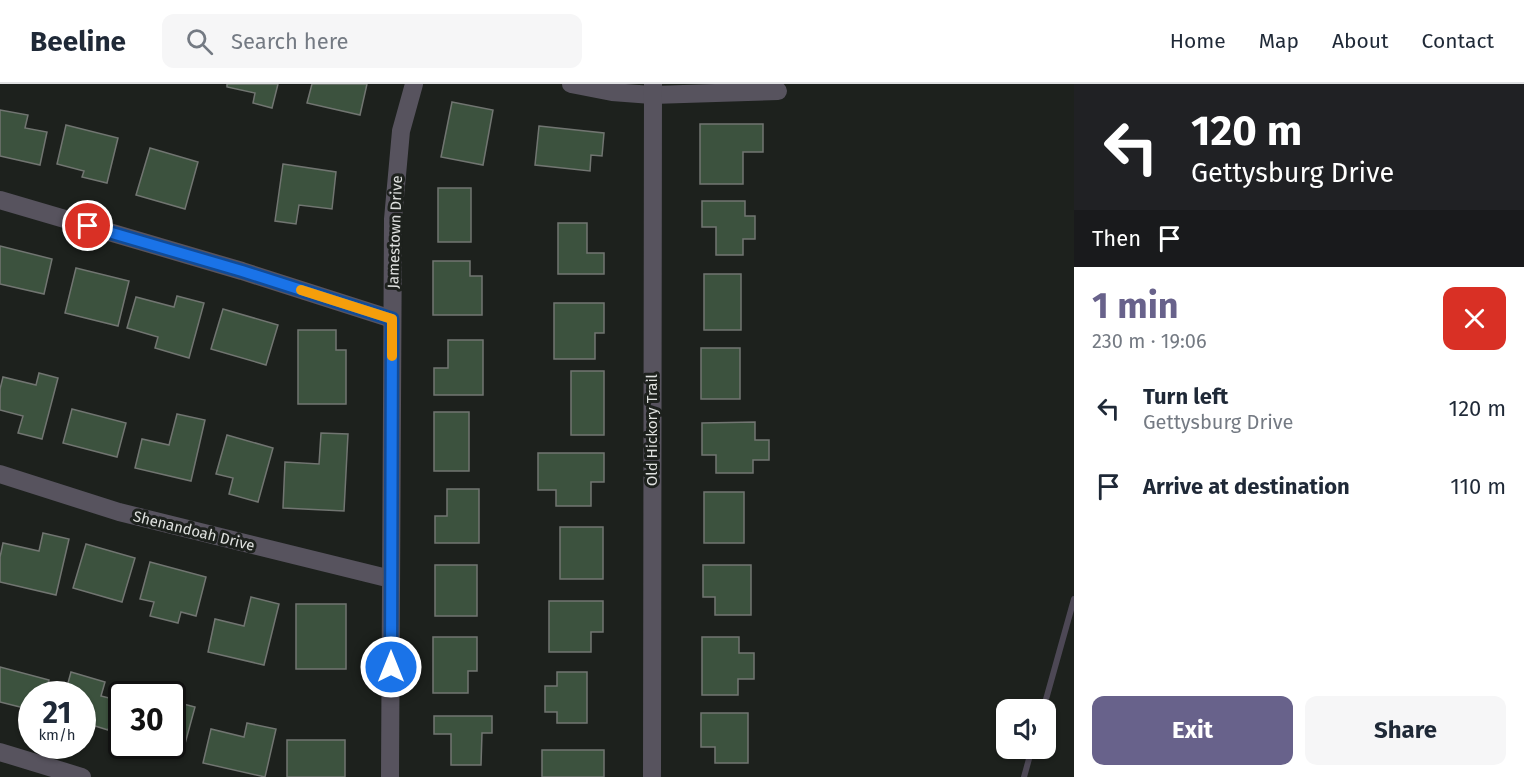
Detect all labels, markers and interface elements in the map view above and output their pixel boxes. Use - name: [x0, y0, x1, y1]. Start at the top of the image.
- search box: [162, 14, 582, 68]
- text: Beeline: [30, 25, 126, 58]
- icon: search: [183, 25, 216, 58]
- text: Search here: [231, 28, 349, 55]
- text: Home: [1170, 28, 1226, 54]
- text: Map: [1259, 28, 1299, 54]
- text: About: [1332, 28, 1389, 54]
- text: Contact: [1422, 28, 1494, 54]
- text: 120 m: [1191, 106, 1302, 156]
- icon: left: [1092, 108, 1170, 186]
- text: Gettysburg Drive: [1191, 157, 1394, 189]
- street label: Jamestown Drive: [384, 175, 406, 289]
- pin: [62, 200, 113, 251]
- icon: arrive: [71, 209, 104, 242]
- icon: arrive: [1153, 222, 1186, 255]
- text: Then: [1092, 225, 1141, 252]
- text: 1 min: [1092, 284, 1179, 328]
- button: close: [1443, 287, 1506, 350]
- text: 230 m · 19:06: [1092, 329, 1207, 353]
- street label: Old Hickory Trail: [643, 373, 661, 486]
- text: Turn left: [1143, 383, 1228, 410]
- icon: left: [1092, 392, 1125, 425]
- text: 120 m: [1449, 395, 1506, 422]
- text: Gettysburg Drive: [1143, 410, 1293, 434]
- icon: arrive: [1092, 470, 1125, 503]
- text: Arrive at destination: [1143, 473, 1350, 500]
- text: 110 m: [1450, 473, 1506, 500]
- street label: Shenandoah Drive: [131, 507, 257, 555]
- position arrow: [359, 635, 423, 699]
- speed limit sign: 30: [108, 681, 186, 759]
- text: 21: [43, 695, 71, 731]
- button: Exit: [1092, 696, 1293, 765]
- button: Share: [1305, 696, 1506, 765]
- map controls: [996, 699, 1056, 759]
- button: sound: [996, 699, 1056, 759]
- text: km/h: [38, 726, 76, 744]

